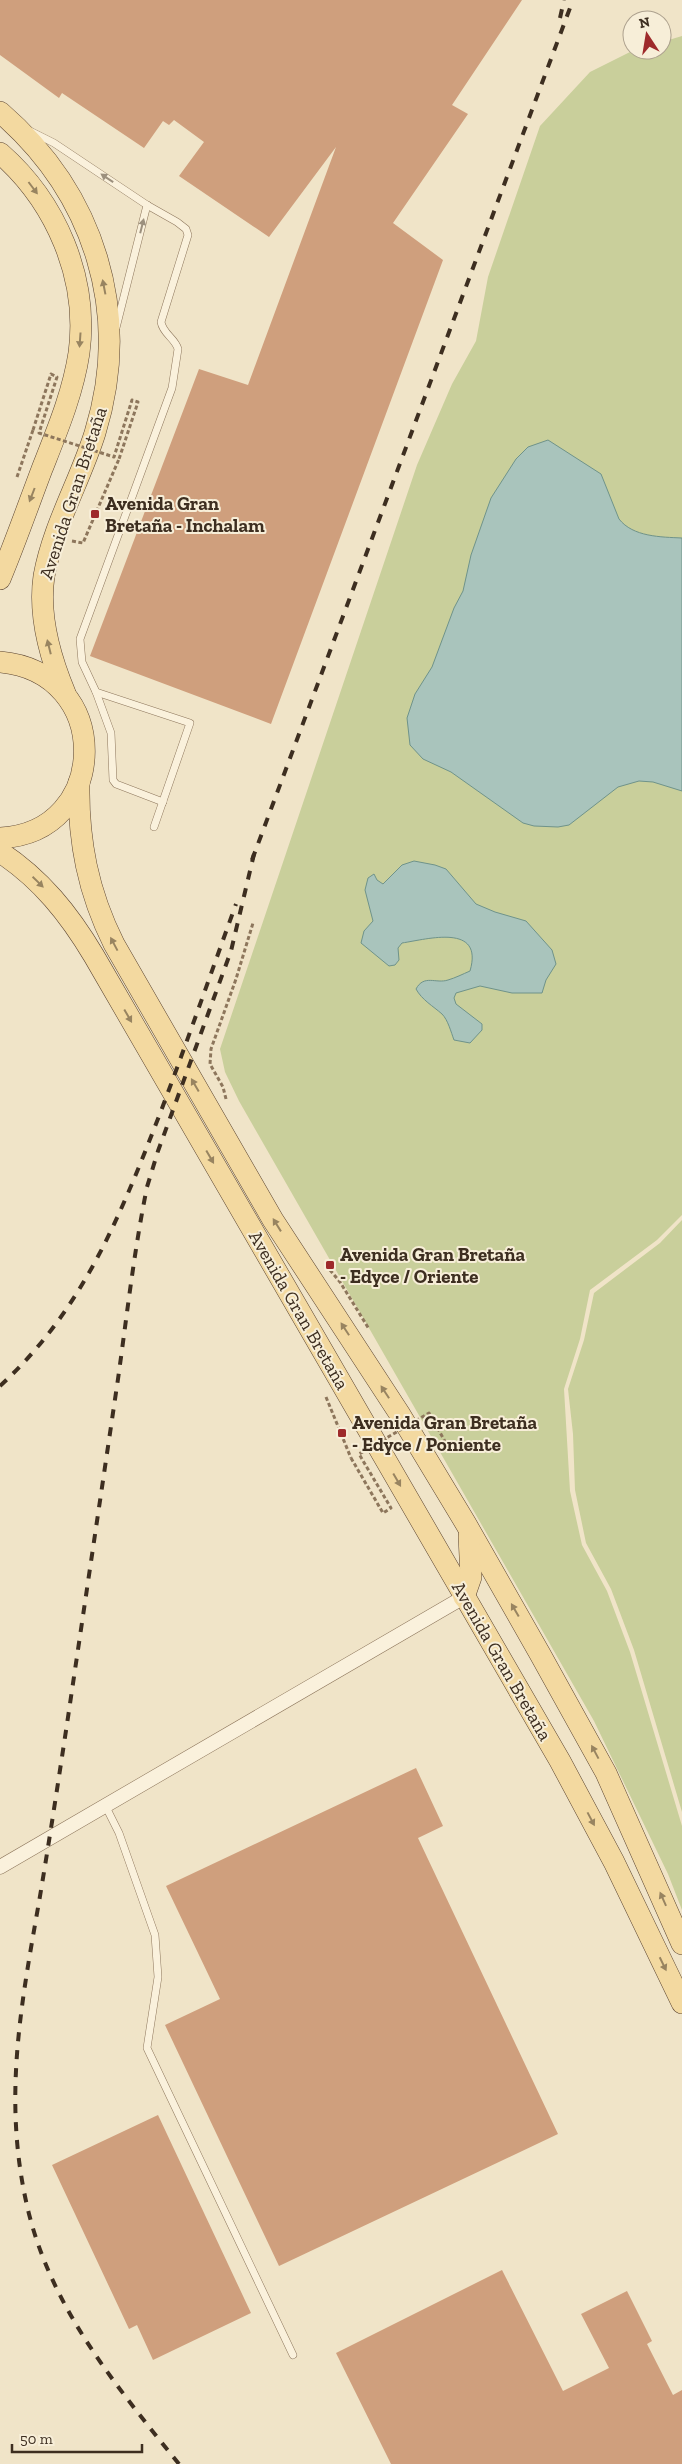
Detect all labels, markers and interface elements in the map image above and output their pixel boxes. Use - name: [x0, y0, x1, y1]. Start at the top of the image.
- north arrow: [622, 10, 672, 60]
- text: N: [637, 13, 652, 32]
- one-way arrow: [100, 173, 113, 183]
- one-way arrow: [28, 181, 38, 195]
- one-way arrow: [138, 218, 146, 233]
- one-way arrow: [100, 279, 108, 294]
- one-way arrow: [75, 332, 83, 348]
- street label: Avenida Gran Bretaña: [34, 404, 112, 582]
- one-way arrow: [28, 488, 35, 503]
- place label: Avenida Gran Bretaña - Inchalam: [105, 492, 265, 537]
- marker: Avenida Gran Bretaña - Inchalam: [89, 508, 101, 520]
- one-way arrow: [45, 640, 53, 655]
- one-way arrow: [32, 876, 44, 888]
- one-way arrow: [110, 937, 118, 951]
- one-way arrow: [124, 1010, 133, 1023]
- one-way arrow: [190, 1079, 199, 1092]
- one-way arrow: [205, 1150, 214, 1164]
- one-way arrow: [272, 1219, 282, 1232]
- street label: Avenida Gran Bretaña: [244, 1226, 354, 1394]
- place label: Avenida Gran Bretaña - Edyce / Oriente: [340, 1243, 526, 1288]
- marker: Avenida Gran Bretaña - Edyce / Oriente: [324, 1259, 336, 1271]
- one-way arrow: [341, 1323, 350, 1336]
- one-way arrow: [381, 1385, 390, 1398]
- place label: Avenida Gran Bretaña - Edyce / Poniente: [352, 1411, 538, 1456]
- marker: Avenida Gran Bretaña - Edyce / Poniente: [336, 1427, 348, 1439]
- one-way arrow: [393, 1474, 402, 1487]
- street label: Avenida Gran Bretaña: [447, 1577, 557, 1745]
- one-way arrow: [511, 1603, 520, 1616]
- one-way arrow: [590, 1745, 599, 1758]
- one-way arrow: [587, 1812, 595, 1826]
- one-way arrow: [658, 1892, 666, 1906]
- one-way arrow: [659, 1957, 668, 1972]
- scale bar: [12, 2422, 142, 2454]
- text: 50 m: [20, 2430, 53, 2448]

